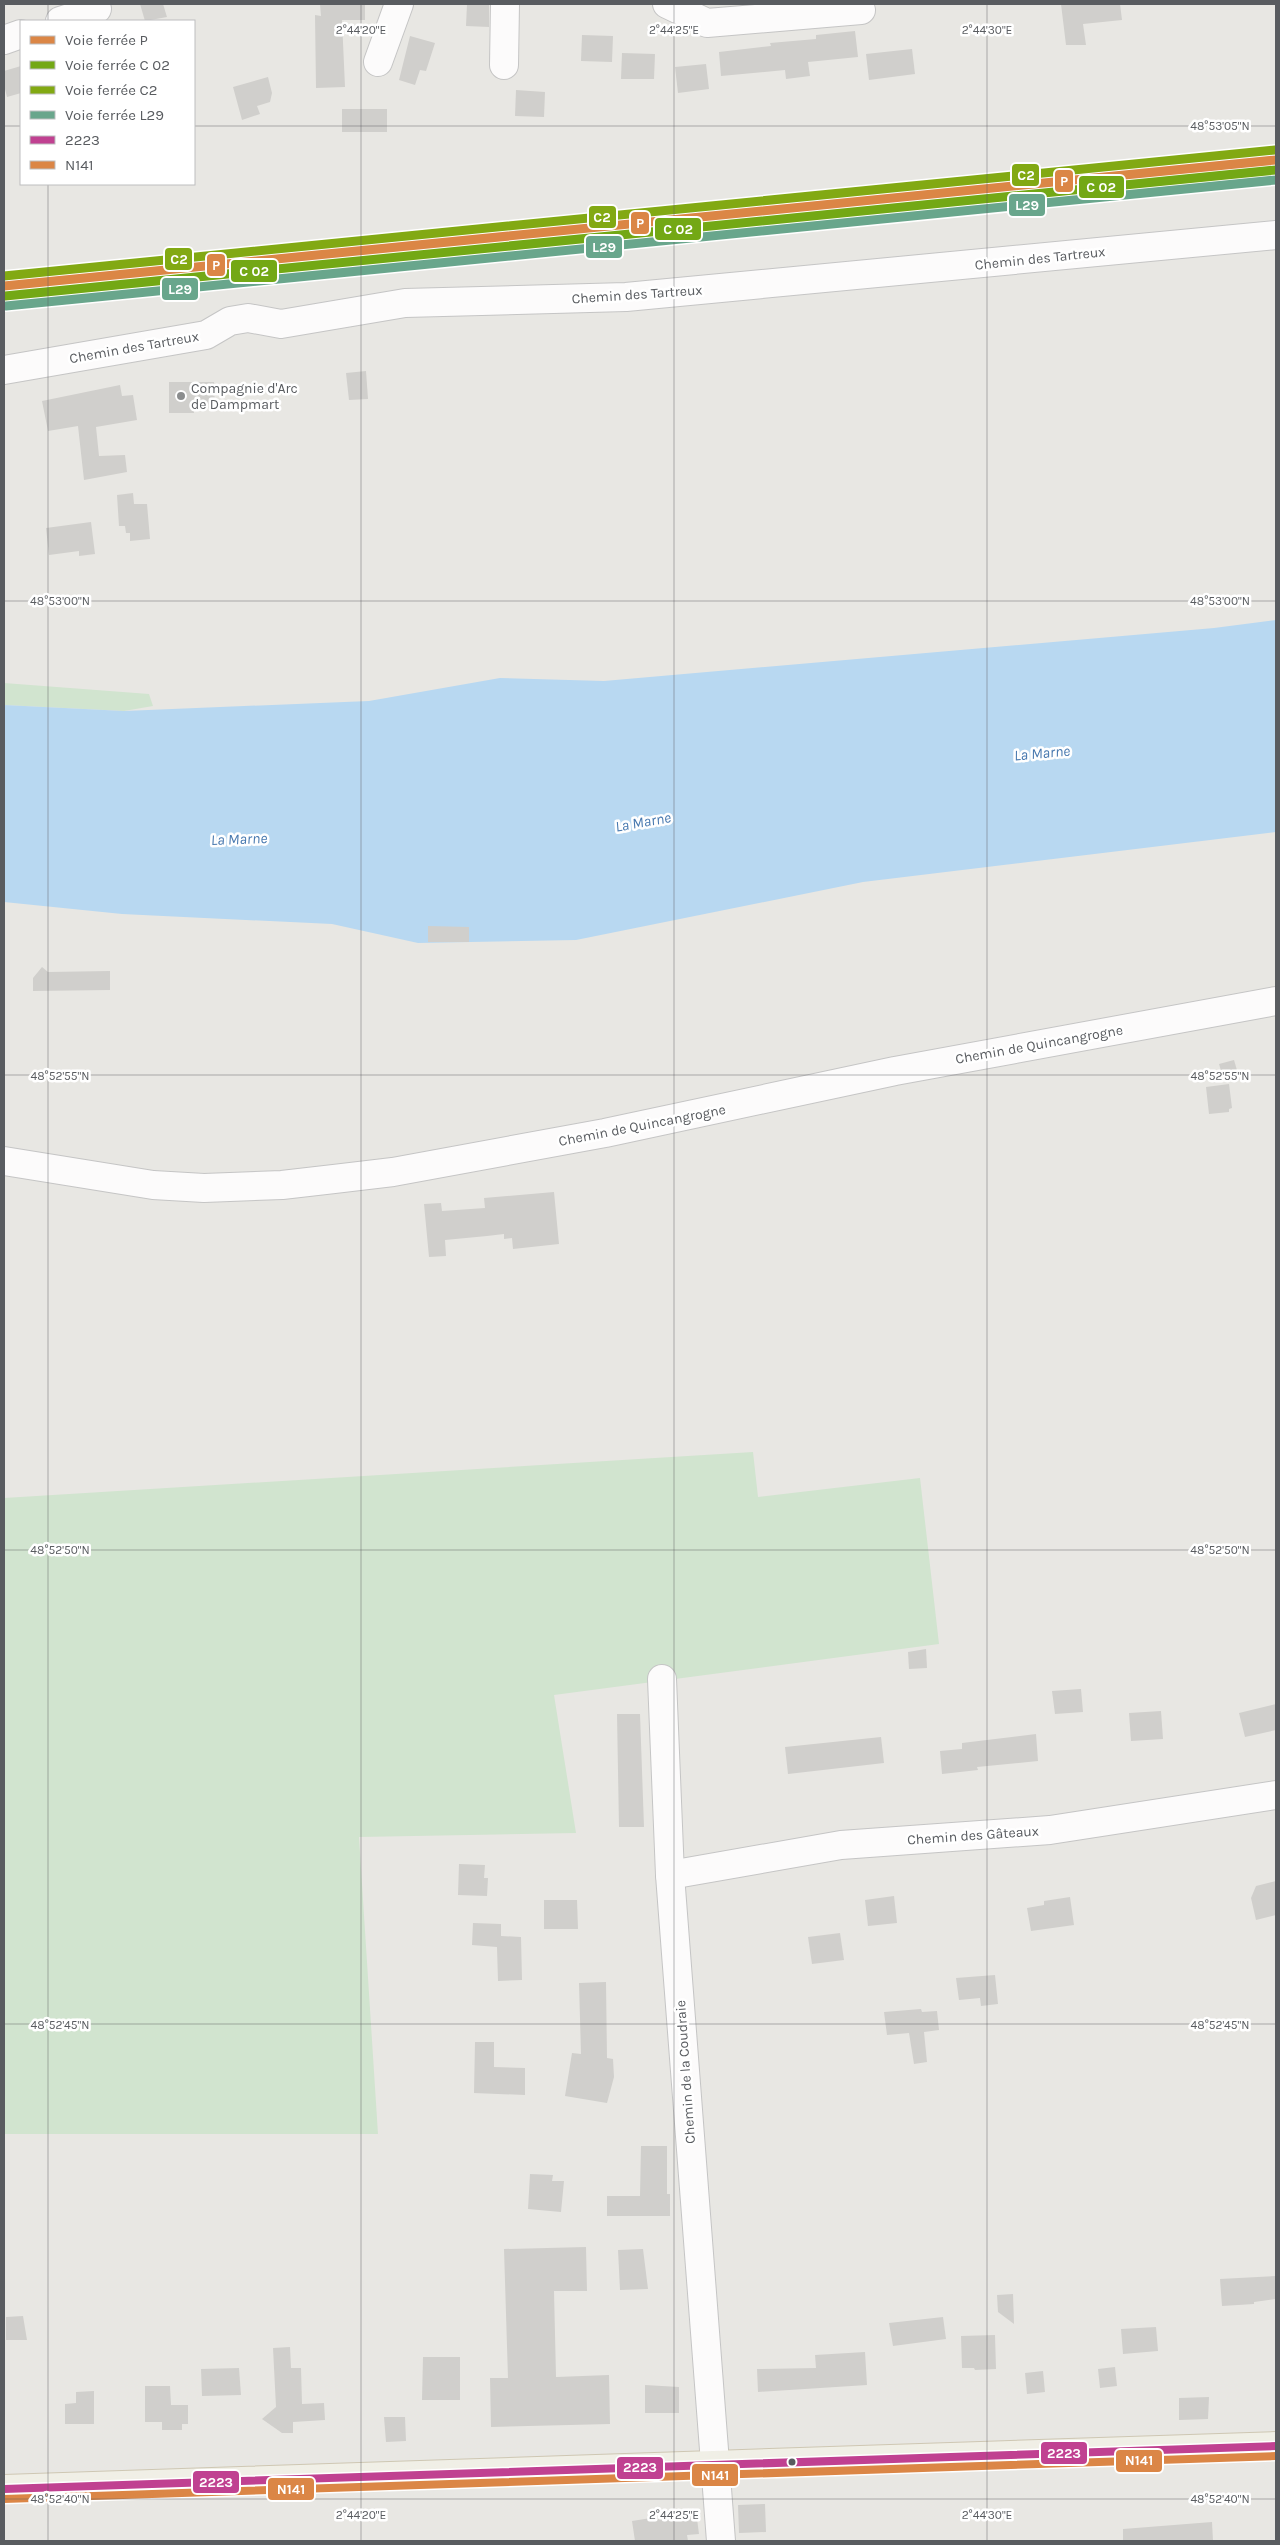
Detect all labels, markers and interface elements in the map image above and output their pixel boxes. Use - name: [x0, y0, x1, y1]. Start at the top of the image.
- legend: [20, 20, 195, 185]
- text: 2°44'20"E: [336, 23, 386, 37]
- text: 2°44'25"E: [649, 23, 699, 37]
- text: 2°44'30"E: [962, 23, 1012, 37]
- text: Voie ferrée P: [65, 31, 148, 49]
- text: Voie ferrée C 02: [65, 56, 170, 74]
- text: Voie ferrée C2: [65, 81, 157, 99]
- text: Voie ferrée L29: [65, 106, 164, 124]
- text: 48°53'05"N: [1190, 119, 1250, 133]
- text: 2223: [65, 131, 100, 149]
- text: N141: [65, 156, 94, 174]
- line badge: C2: [1011, 163, 1040, 187]
- text: C2: [1017, 167, 1035, 184]
- line badge: P: [1054, 169, 1074, 193]
- text: P: [1060, 173, 1068, 190]
- line badge: C 02: [1078, 175, 1125, 199]
- text: C 02: [1086, 179, 1116, 196]
- line badge: L29: [1008, 193, 1046, 217]
- text: L29: [1015, 197, 1039, 214]
- line badge: C2: [588, 205, 617, 229]
- text: C2: [593, 209, 611, 226]
- line badge: P: [630, 211, 650, 235]
- text: P: [636, 215, 644, 232]
- line badge: C 02: [654, 217, 702, 241]
- text: C 02: [663, 221, 693, 238]
- line badge: L29: [585, 235, 623, 259]
- text: L29: [592, 239, 616, 256]
- street label: Chemin des Tartreux: [974, 243, 1106, 274]
- line badge: C2: [164, 247, 193, 271]
- text: C2: [170, 251, 188, 268]
- line badge: P: [206, 253, 226, 277]
- text: P: [212, 257, 220, 274]
- line badge: C 02: [230, 259, 278, 283]
- text: C 02: [239, 263, 269, 280]
- line badge: L29: [161, 277, 199, 301]
- text: L29: [168, 281, 192, 298]
- street label: Chemin des Tartreux: [571, 281, 703, 308]
- street label: Chemin des Tartreux: [68, 328, 200, 367]
- place label: Compagnie d'Arc de Dampmart: [191, 380, 298, 413]
- marker: Compagnie d'Arc de Dampmart: [175, 390, 187, 402]
- text: 48°53'00"N: [30, 594, 90, 608]
- text: 48°53'00"N: [1190, 594, 1250, 608]
- water label: La Marne: [1013, 742, 1071, 764]
- water label: La Marne: [614, 808, 672, 836]
- water label: La Marne: [211, 829, 268, 849]
- street label: Chemin de Quincangrogne: [954, 1021, 1124, 1068]
- text: 48°52'55"N: [31, 1069, 89, 1083]
- text: 48°52'55"N: [1191, 1069, 1249, 1083]
- street label: Chemin de Quincangrogne: [557, 1101, 727, 1150]
- text: 48°52'50"N: [30, 1543, 90, 1557]
- text: 48°52'50"N: [1190, 1543, 1250, 1557]
- street label: Chemin des Gâteaux: [907, 1822, 1039, 1849]
- street label: Chemin de la Coudraie: [672, 1999, 699, 2144]
- text: 48°52'45"N: [31, 2018, 89, 2032]
- text: 48°52'45"N: [1191, 2018, 1249, 2032]
- line badge: 2223: [1040, 2441, 1088, 2465]
- text: 2223: [1047, 2445, 1081, 2462]
- line badge: N141: [1115, 2449, 1163, 2473]
- text: N141: [1125, 2452, 1153, 2469]
- line badge: 2223: [616, 2456, 664, 2480]
- unlabelled marker: [787, 2457, 797, 2467]
- text: 2223: [623, 2459, 657, 2476]
- line badge: N141: [691, 2463, 739, 2487]
- text: N141: [701, 2467, 729, 2484]
- line badge: 2223: [192, 2470, 240, 2494]
- text: 2223: [199, 2474, 233, 2491]
- line badge: N141: [267, 2477, 315, 2501]
- text: N141: [277, 2481, 305, 2498]
- text: 48°52'40"N: [30, 2492, 90, 2506]
- text: 48°52'40"N: [1190, 2492, 1250, 2506]
- text: 2°44'20"E: [336, 2508, 386, 2522]
- text: 2°44'25"E: [649, 2508, 699, 2522]
- text: 2°44'30"E: [962, 2508, 1012, 2522]

